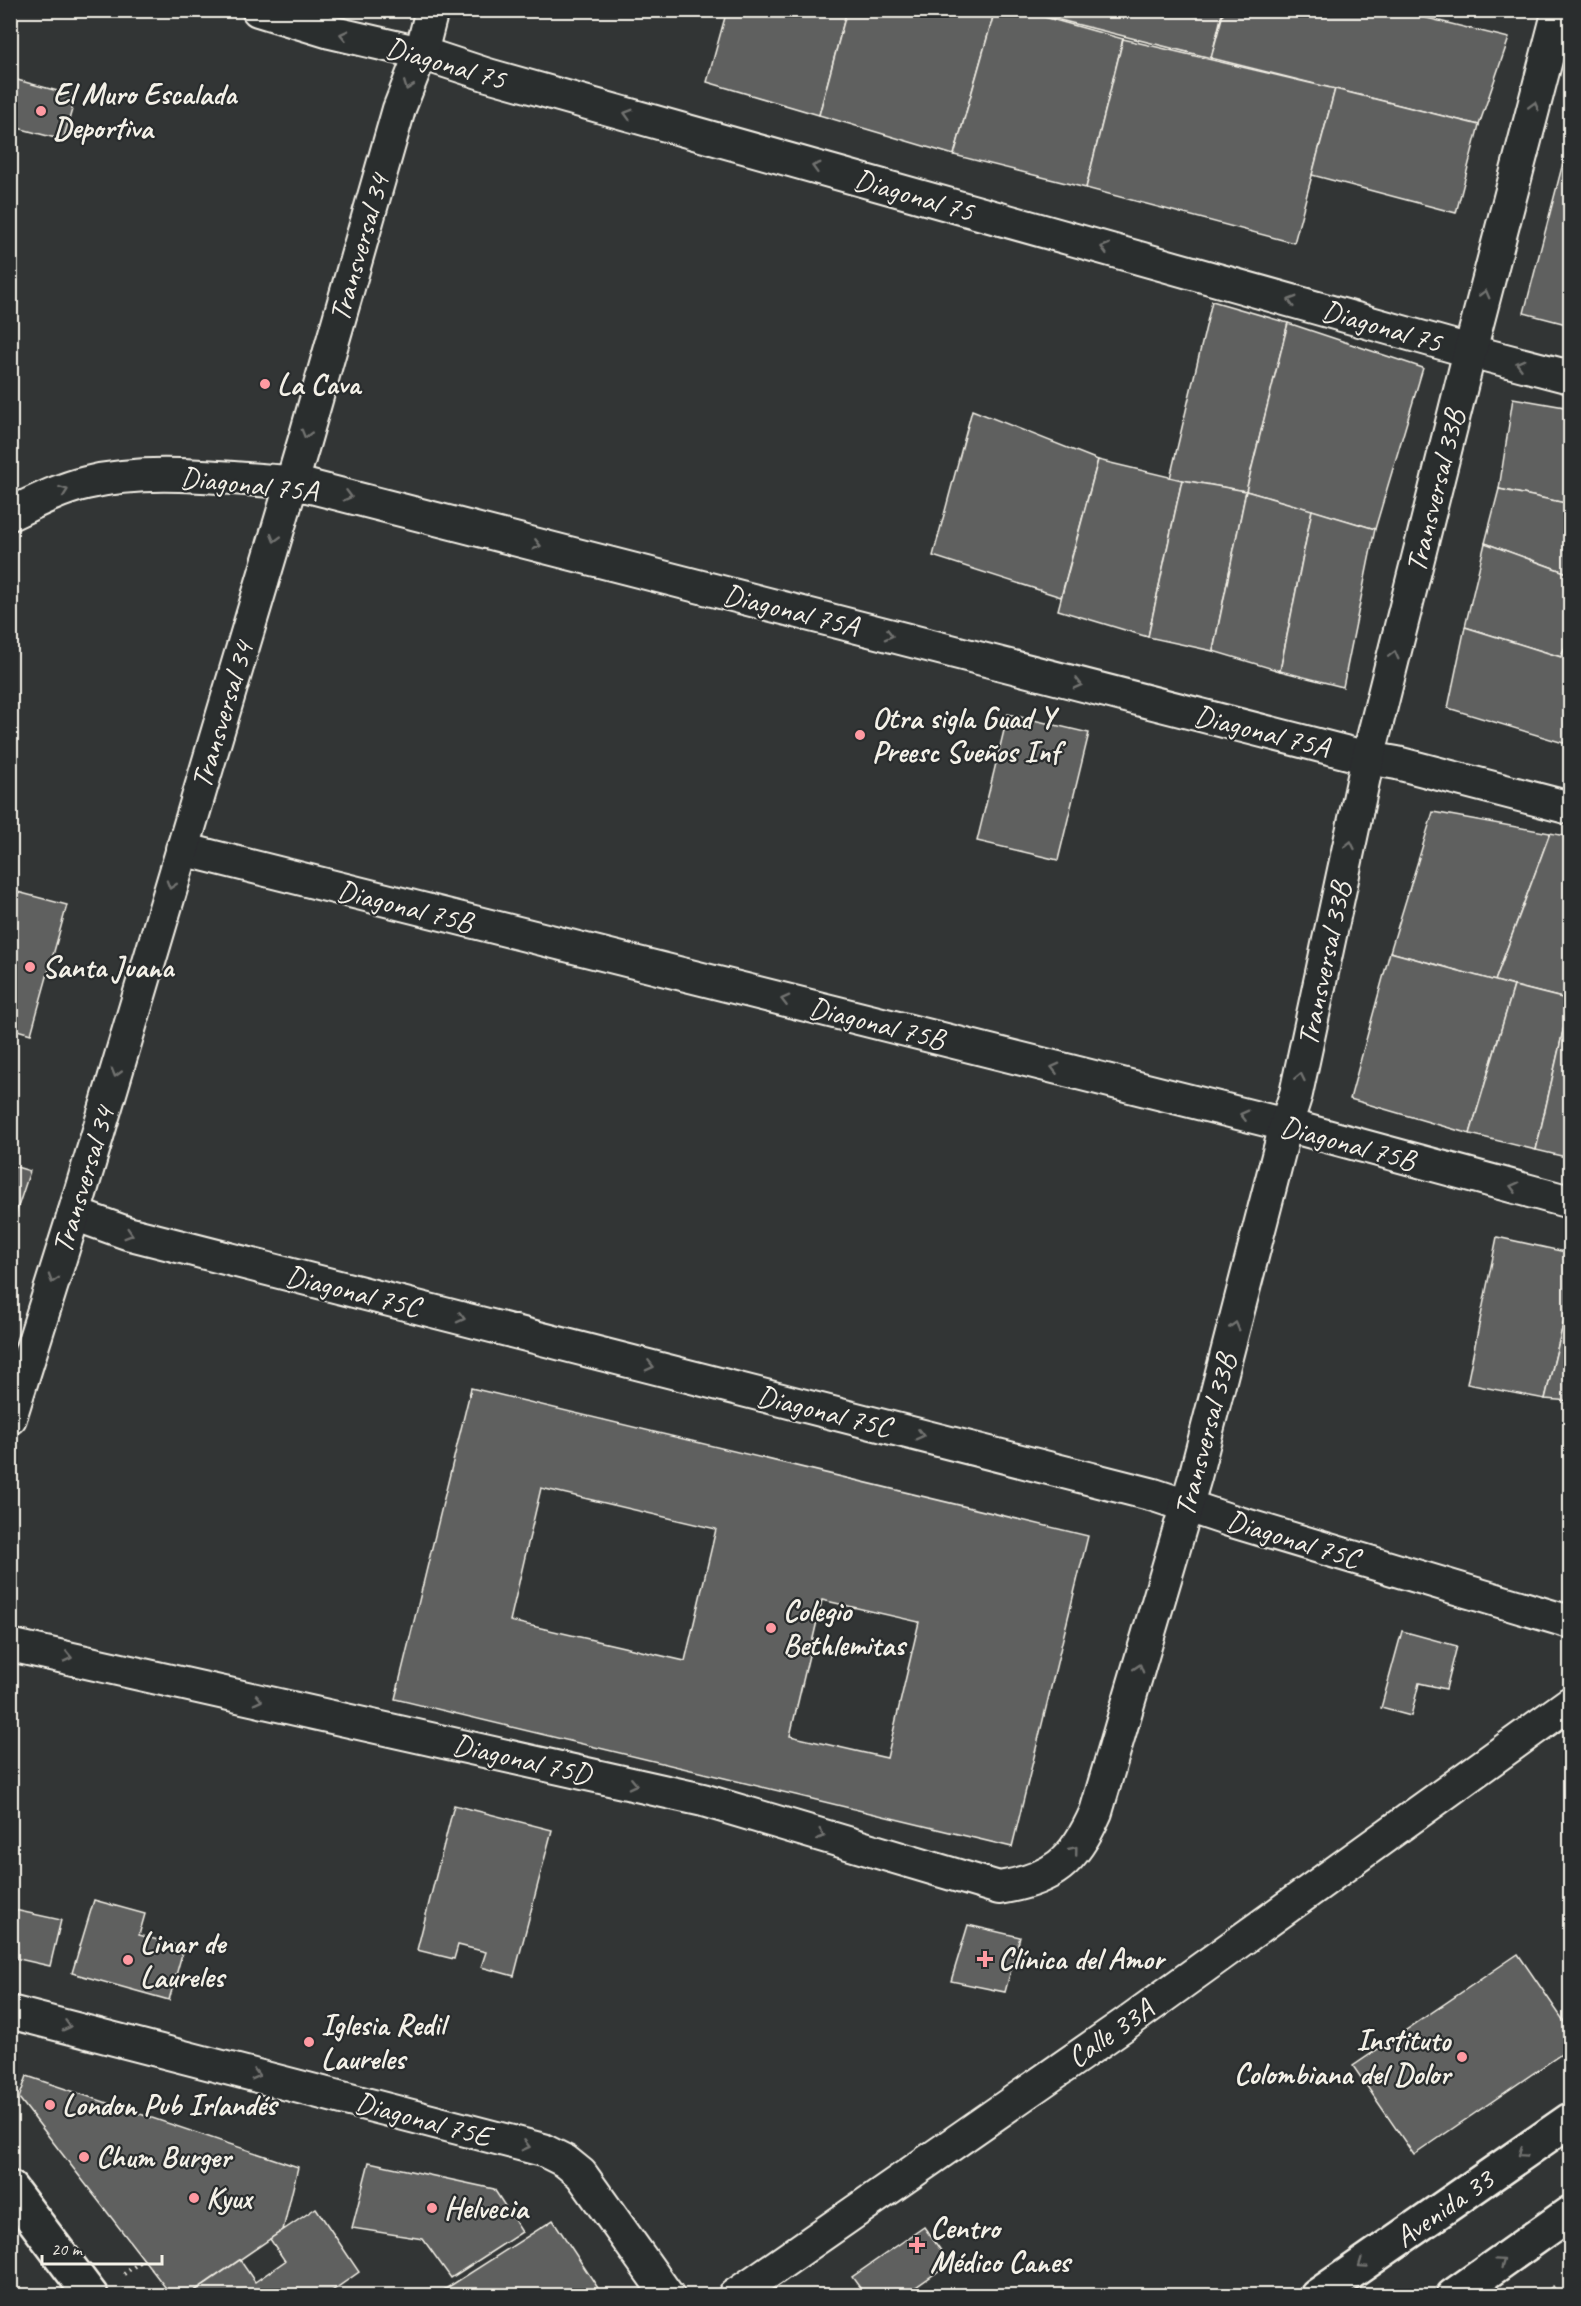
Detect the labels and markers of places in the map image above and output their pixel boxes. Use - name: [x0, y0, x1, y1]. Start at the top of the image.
- place label: El Muro Escalada Deportiva: [53, 75, 239, 147]
- marker: El Muro Escalada Deportiva: [34, 104, 48, 118]
- place label: La Cava: [277, 365, 362, 403]
- marker: La Cava: [258, 377, 272, 391]
- place label: Otra sigla Guad Y Preesc Sueños Inf: [872, 699, 1066, 771]
- marker: Otra sigla Guad Y Preesc Sueños Inf: [853, 728, 867, 742]
- place label: Santa Juana: [42, 948, 176, 986]
- marker: Santa Juana: [23, 960, 37, 974]
- place label: Colegio Bethlemitas: [783, 1592, 908, 1664]
- marker: Colegio Bethlemitas: [764, 1621, 778, 1635]
- place label: Linar de Laureles: [140, 1924, 227, 1996]
- place label: Clínica del Amor: [998, 1940, 1167, 1978]
- marker: Clínica del Amor: [976, 1950, 994, 1968]
- marker: Linar de Laureles: [121, 1953, 135, 1967]
- place label: Iglesia Redil Laureles: [321, 2006, 450, 2078]
- place label: Instituto Colombiana del Dolor: [1234, 2021, 1453, 2093]
- marker: Iglesia Redil Laureles: [302, 2035, 316, 2049]
- marker: Instituto Colombiana del Dolor: [1455, 2050, 1469, 2064]
- place label: London Pub Irlandés: [62, 2086, 280, 2124]
- marker: London Pub Irlandés: [43, 2098, 57, 2112]
- place label: Chum Burger: [96, 2138, 234, 2176]
- marker: Chum Burger: [77, 2150, 91, 2164]
- place label: Kyux: [206, 2179, 254, 2217]
- place label: Helvecia: [444, 2189, 530, 2227]
- marker: Kyux: [187, 2191, 201, 2205]
- marker: Helvecia: [425, 2201, 439, 2215]
- place label: Centro Médico Canes: [930, 2209, 1073, 2281]
- marker: Centro Médico Canes: [908, 2236, 926, 2254]

